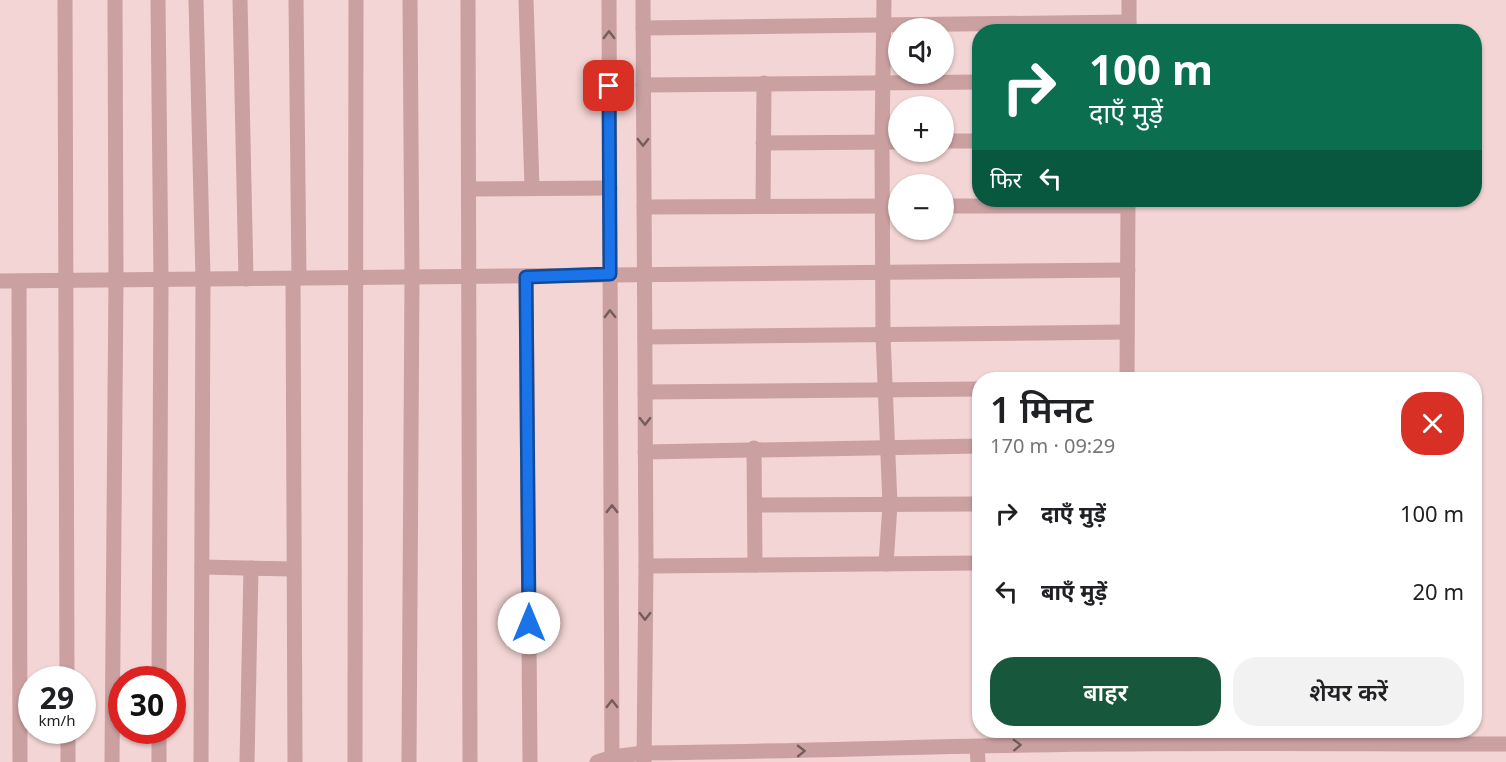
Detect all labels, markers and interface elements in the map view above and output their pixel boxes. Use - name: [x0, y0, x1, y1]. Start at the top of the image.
- map controls: [888, 18, 954, 240]
- button: sound: [888, 18, 954, 84]
- one-way arrow: [603, 30, 615, 39]
- text: 100 m: [1089, 40, 1213, 97]
- icon: right: [990, 48, 1068, 126]
- pin: [583, 60, 634, 111]
- icon: arrive: [592, 69, 625, 102]
- text: दाएँ मुड़ें: [1089, 94, 1163, 131]
- button: +: [888, 96, 954, 162]
- one-way arrow: [637, 138, 649, 147]
- icon: left: [1034, 162, 1067, 195]
- text: फिर: [990, 164, 1022, 194]
- button: −: [888, 174, 954, 240]
- one-way arrow: [604, 309, 617, 318]
- text: 1 मिनट: [990, 385, 1093, 434]
- button: close: [1401, 392, 1464, 455]
- one-way arrow: [639, 417, 651, 426]
- text: 170 m · 09:29: [990, 432, 1115, 459]
- icon: right: [990, 497, 1023, 530]
- text: दाएँ मुड़ें: [1041, 498, 1106, 528]
- text: 100 m: [1400, 498, 1464, 528]
- one-way arrow: [606, 504, 618, 513]
- icon: left: [990, 575, 1023, 608]
- text: बाएँ मुड़ें: [1041, 576, 1107, 606]
- text: 20 m: [1413, 576, 1464, 606]
- position arrow: [497, 591, 561, 655]
- one-way arrow: [639, 612, 651, 621]
- button: बाहर: [990, 657, 1221, 726]
- button: शेयर करें: [1233, 657, 1464, 726]
- speed limit sign: 30: [108, 666, 186, 744]
- text: 29: [40, 677, 74, 718]
- one-way arrow: [606, 699, 618, 708]
- text: km/h: [39, 710, 75, 730]
- one-way arrow: [1013, 739, 1022, 752]
- one-way arrow: [797, 745, 806, 757]

